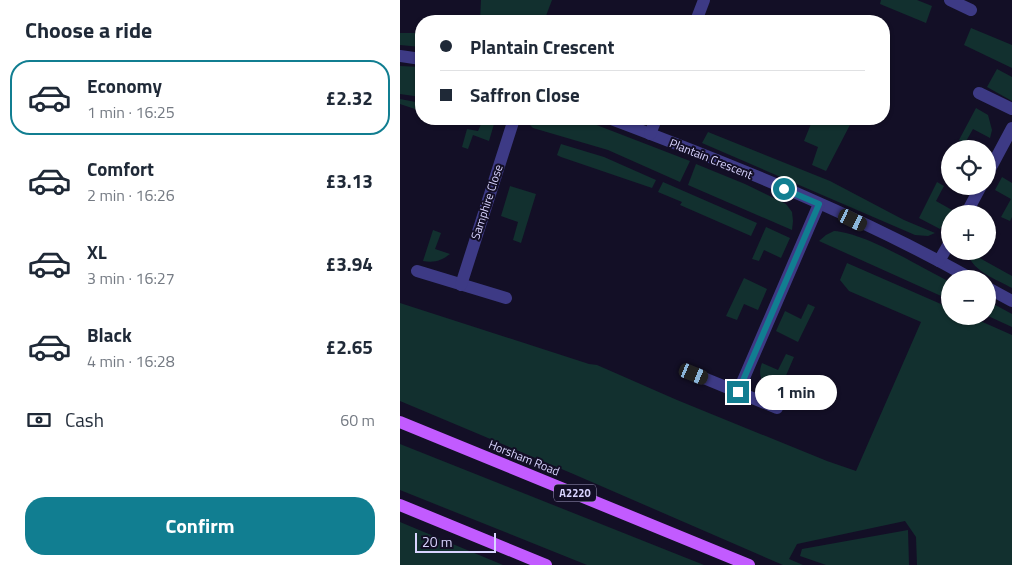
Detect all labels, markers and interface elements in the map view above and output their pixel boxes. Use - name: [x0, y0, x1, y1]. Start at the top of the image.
- text: Choose a ride: [25, 13, 152, 47]
- text: Plantain Crescent: [470, 32, 614, 61]
- text: Economy: [87, 71, 162, 100]
- icon: car: [27, 75, 72, 120]
- text: Saffron Close: [470, 80, 580, 109]
- text: £2.32: [326, 83, 373, 112]
- text: 1 min · 16:25: [87, 100, 175, 124]
- street label: Plantain Crescent: [667, 133, 756, 184]
- map controls: [941, 140, 996, 325]
- button: locate: [941, 140, 996, 195]
- text: Comfort: [87, 154, 154, 183]
- icon: car: [27, 158, 72, 203]
- street label: Samphire Close: [465, 162, 508, 242]
- text: £3.13: [326, 166, 373, 195]
- route start: [773, 178, 795, 200]
- text: 2 min · 16:26: [87, 183, 175, 207]
- button: +: [941, 205, 996, 260]
- car: [836, 207, 869, 233]
- text: XL: [87, 237, 107, 266]
- icon: car: [27, 241, 72, 286]
- text: £3.94: [326, 249, 373, 278]
- text: 3 min · 16:27: [87, 266, 175, 290]
- button: −: [941, 270, 996, 325]
- text: Black: [87, 320, 132, 349]
- icon: car: [27, 324, 72, 369]
- text: £2.65: [326, 332, 373, 361]
- text: 4 min · 16:28: [87, 349, 175, 373]
- car: [677, 361, 710, 387]
- callout: 1 min: [756, 374, 838, 410]
- text: 1 min: [777, 380, 815, 404]
- route end: [727, 381, 749, 403]
- text: Cash: [65, 405, 104, 434]
- icon: cash: [25, 406, 53, 434]
- text: 60 m: [340, 408, 375, 432]
- street label: Horsham Road: [486, 435, 563, 480]
- road number: A2220: [554, 484, 596, 502]
- button: Confirm: [25, 497, 375, 555]
- scale bar: [415, 530, 496, 553]
- text: 20 m: [422, 531, 452, 552]

